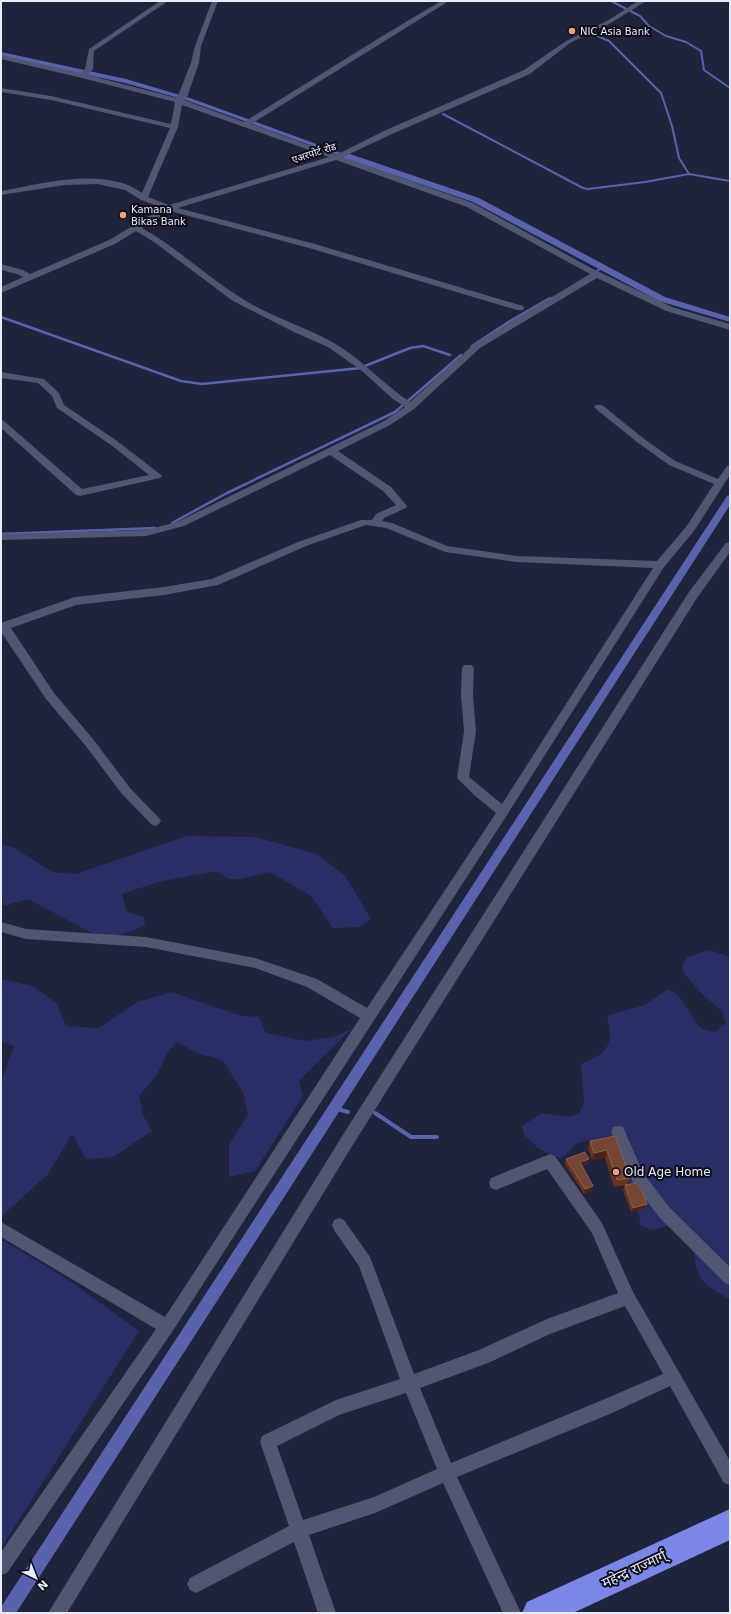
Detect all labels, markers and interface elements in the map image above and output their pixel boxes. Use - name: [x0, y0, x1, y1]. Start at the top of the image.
- marker: NIC Asia Bank: [567, 26, 577, 36]
- place label: NIC Asia Bank: [580, 26, 650, 37]
- street label: एअरपोर्ट रोड: [291, 140, 338, 165]
- place label: Kamana Bikas Bank: [131, 204, 186, 227]
- marker: Kamana Bikas Bank: [118, 210, 128, 220]
- place label: Old Age Home: [624, 1165, 711, 1179]
- marker: Old Age Home: [611, 1167, 621, 1177]
- street label: महेन्द्र राज्मार्ग्: [599, 1545, 671, 1593]
- north arrow: [16, 1558, 56, 1598]
- text: N: [35, 1577, 50, 1593]

